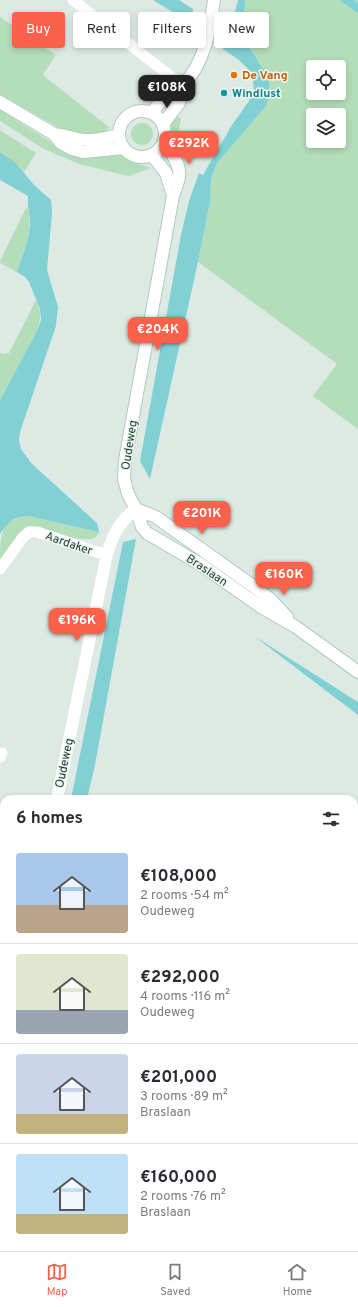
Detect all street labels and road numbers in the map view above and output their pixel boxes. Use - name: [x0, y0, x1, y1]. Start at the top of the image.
- street label: Oudeweg: [118, 419, 142, 471]
- street label: Aardaker: [43, 528, 95, 560]
- street label: Braslaan: [182, 551, 230, 591]
- street label: Oudeweg: [52, 737, 78, 790]

